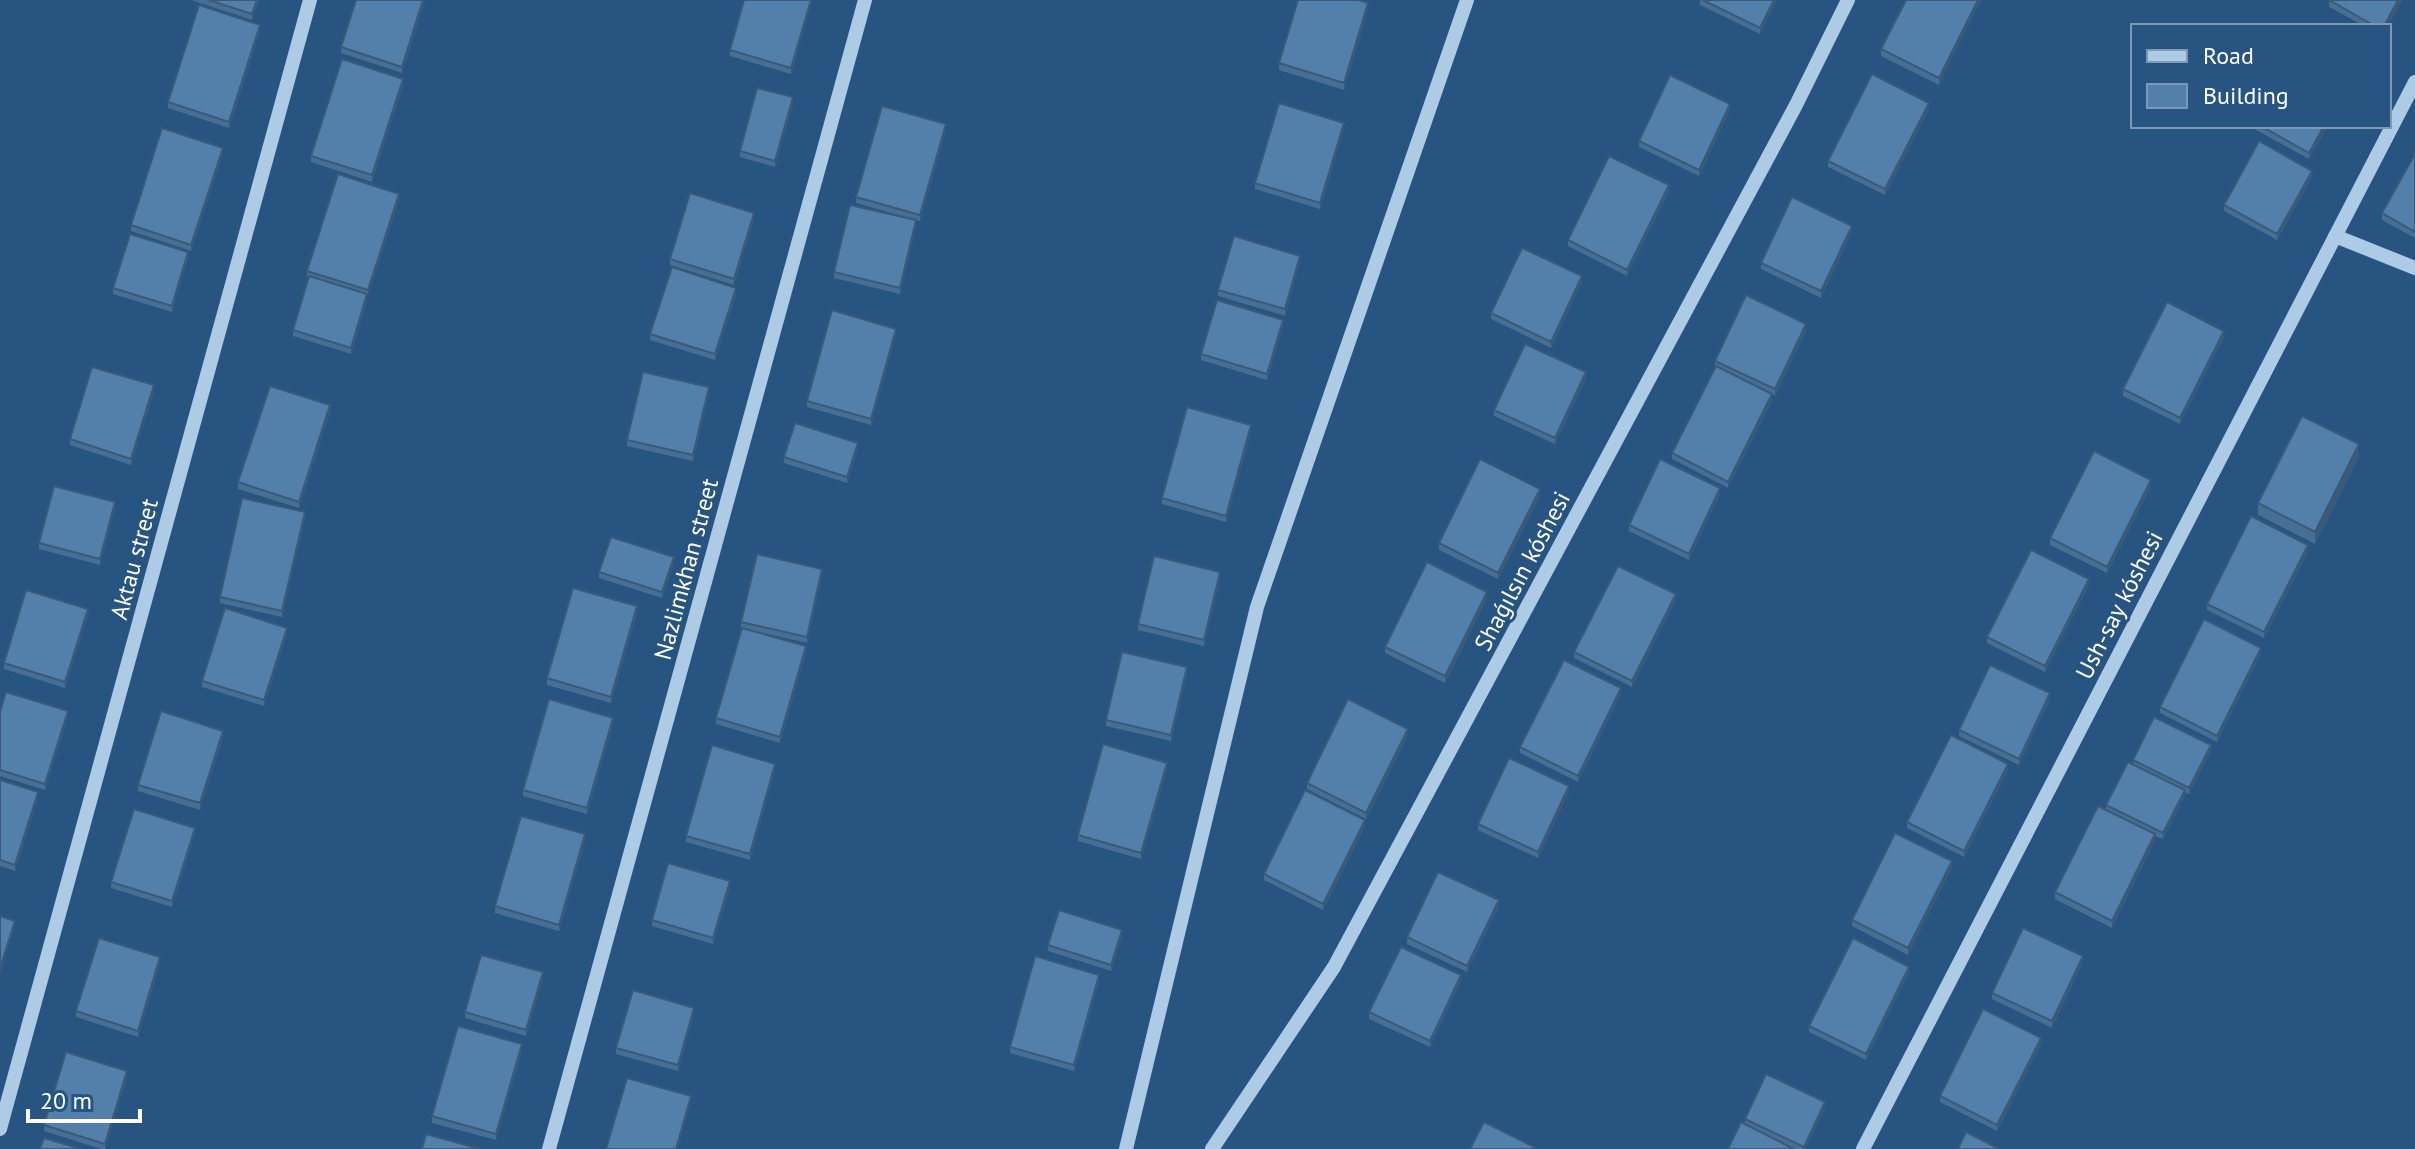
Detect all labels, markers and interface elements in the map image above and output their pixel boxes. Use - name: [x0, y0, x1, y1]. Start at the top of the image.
- legend: [2131, 24, 2391, 128]
- text: Road: [2203, 40, 2254, 71]
- text: Building: [2203, 80, 2289, 111]
- street label: Nazlimkhan street: [647, 475, 725, 663]
- street label: Shaǵılsın kóshesi: [1467, 486, 1577, 656]
- street label: Aktau street: [103, 495, 165, 623]
- street label: Ush-say kóshesi: [2068, 526, 2170, 684]
- scale bar: [28, 1073, 140, 1123]
- text: 20 m: [40, 1085, 92, 1116]

